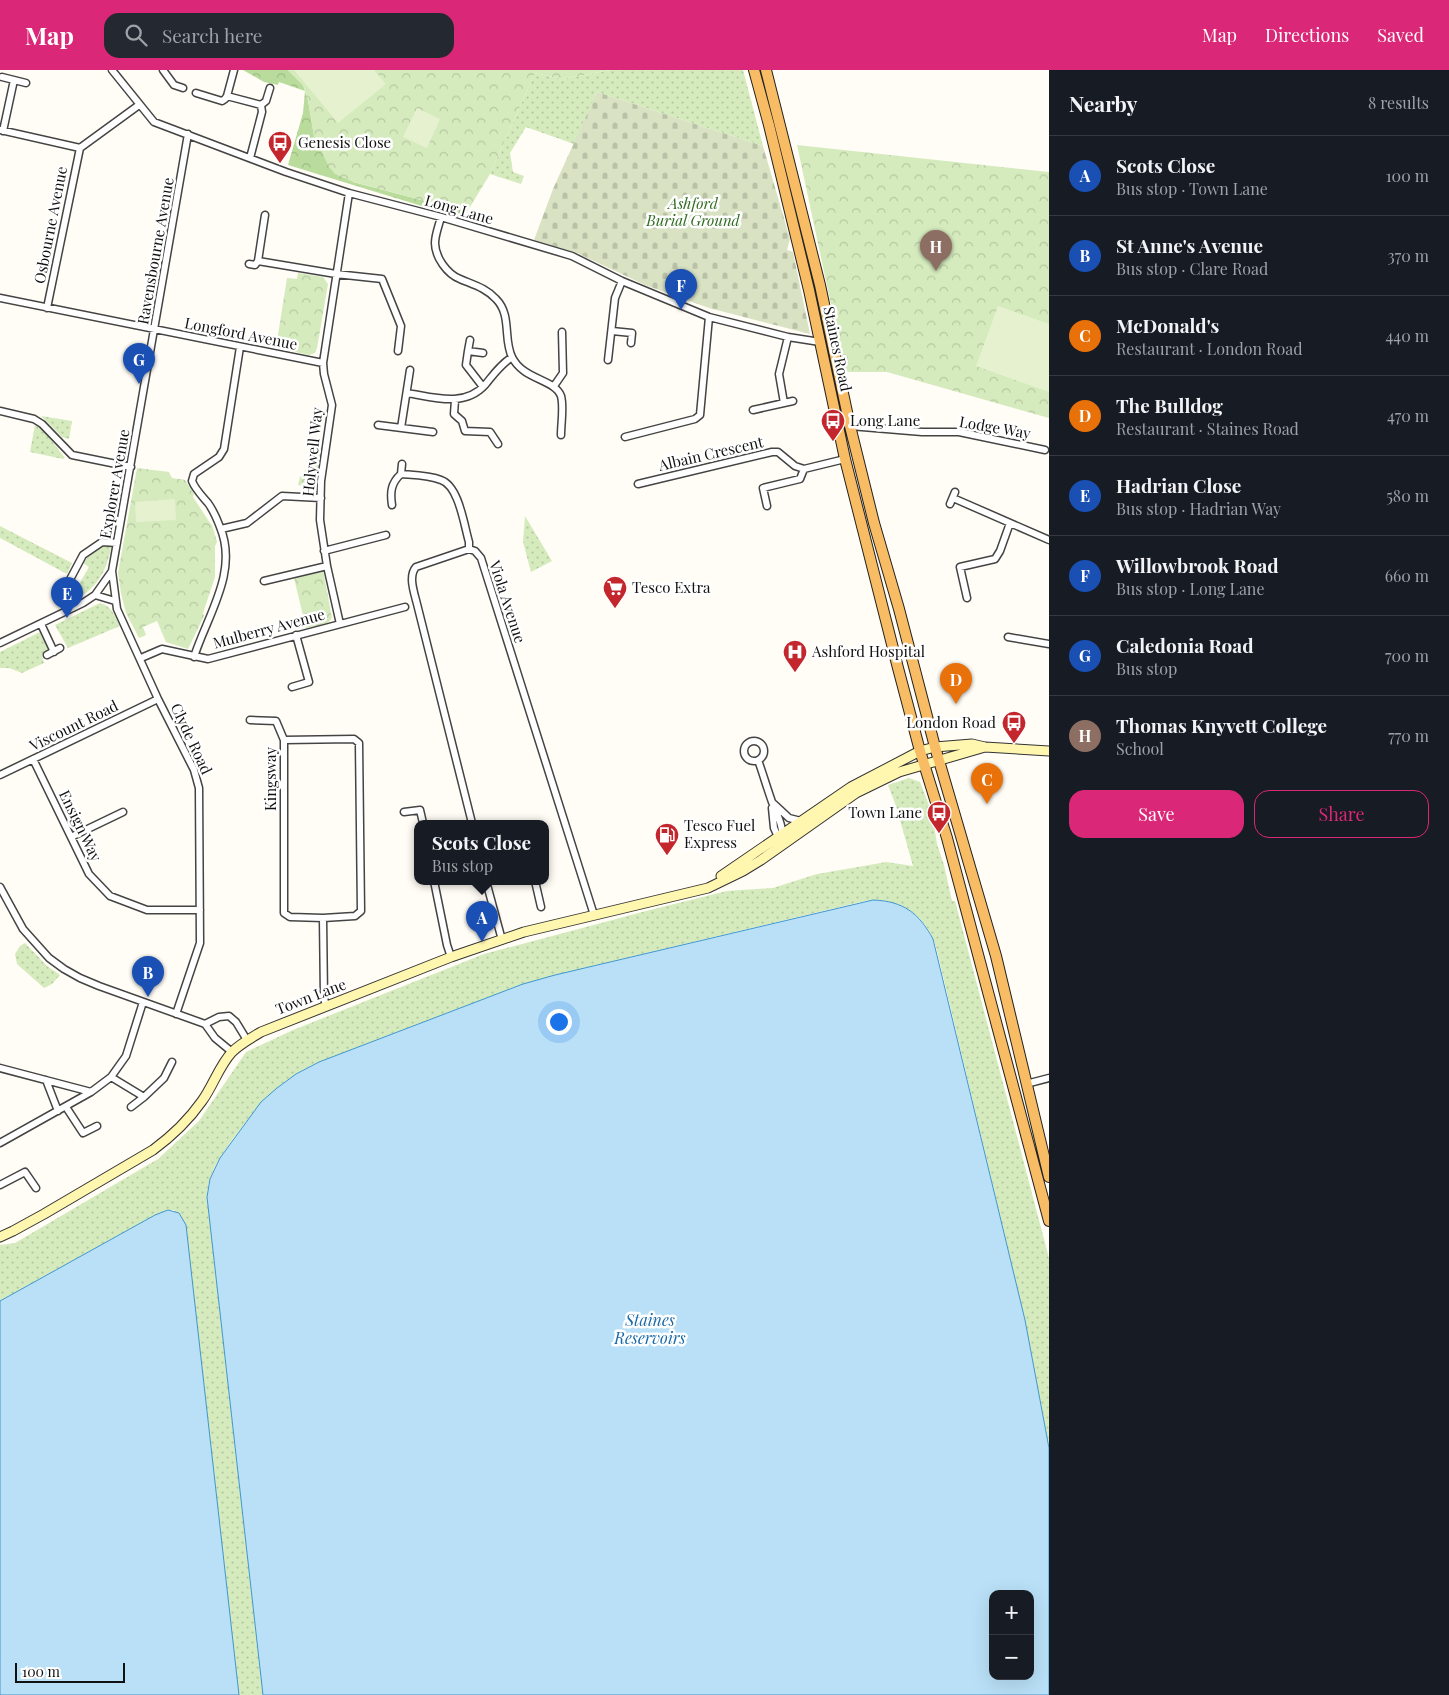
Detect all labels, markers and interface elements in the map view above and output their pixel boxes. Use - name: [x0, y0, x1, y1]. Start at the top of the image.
- search box: [104, 13, 454, 58]
- text: Map: [25, 19, 74, 51]
- icon: search: [122, 21, 150, 49]
- text: Search here: [162, 22, 262, 48]
- text: Map: [1202, 23, 1237, 47]
- text: Directions: [1265, 23, 1349, 47]
- text: Saved: [1377, 23, 1424, 47]
- text: Nearby: [1069, 89, 1138, 117]
- text: 8 results: [1368, 92, 1429, 113]
- bus stop icon: Genesis Close: [267, 130, 293, 164]
- place label: Genesis Close: [298, 132, 391, 152]
- text: Scots Close: [1116, 152, 1215, 178]
- street label: Osbourne Avenue: [29, 164, 71, 285]
- text: A: [1080, 165, 1090, 186]
- text: 100 m: [1386, 165, 1429, 186]
- street label: Ravensbourne Avenue: [132, 176, 178, 326]
- text: Bus stop · Town Lane: [1116, 178, 1268, 199]
- street label: Long Lane: [423, 190, 496, 228]
- park label: Ashford Burial Ground: [645, 193, 741, 230]
- pin: H: [920, 230, 952, 271]
- text: St Anne's Avenue: [1116, 232, 1263, 258]
- text: B: [1080, 245, 1090, 266]
- text: 370 m: [1387, 245, 1429, 266]
- text: Bus stop · Clare Road: [1116, 258, 1268, 279]
- pin: F: [665, 269, 697, 310]
- street label: Staines Road: [819, 304, 857, 393]
- street label: Longford Avenue: [183, 312, 299, 354]
- text: McDonald's: [1116, 312, 1219, 338]
- text: C: [1079, 325, 1091, 346]
- text: 440 m: [1385, 325, 1429, 346]
- text: Restaurant · London Road: [1116, 338, 1303, 359]
- pin: G: [123, 343, 155, 384]
- text: The Bulldog: [1116, 392, 1223, 418]
- text: D: [1079, 405, 1091, 426]
- text: 470 m: [1387, 405, 1429, 426]
- street label: Holywell Way: [297, 406, 327, 497]
- bus stop icon: Long Lane: [820, 408, 846, 442]
- place label: Long Lane: [850, 410, 920, 430]
- street label: Lodge Way: [958, 411, 1033, 443]
- text: Restaurant · Staines Road: [1116, 418, 1299, 439]
- street label: Explorer Avenue: [95, 427, 134, 540]
- street label: Albain Crescent: [655, 431, 766, 475]
- text: Hadrian Close: [1116, 472, 1241, 498]
- text: E: [1080, 485, 1090, 506]
- text: 580 m: [1386, 485, 1429, 506]
- text: Bus stop · Hadrian Way: [1116, 498, 1281, 519]
- text: Willowbrook Road: [1116, 552, 1279, 578]
- street label: Viola Avenue: [485, 557, 531, 646]
- text: F: [1080, 565, 1090, 586]
- text: 660 m: [1385, 565, 1429, 586]
- supermarket icon: Tesco Extra: [602, 575, 628, 609]
- pin: E: [51, 577, 83, 618]
- place label: Tesco Extra: [632, 577, 711, 597]
- text: Bus stop · Long Lane: [1116, 578, 1265, 599]
- street label: Mulberry Avenue: [211, 603, 327, 653]
- text: Caledonia Road: [1116, 632, 1254, 658]
- hospital icon: Ashford Hospital: [782, 639, 808, 673]
- place label: Ashford Hospital: [811, 641, 925, 661]
- text: G: [1079, 645, 1091, 666]
- text: 700 m: [1385, 645, 1429, 666]
- text: Bus stop: [1116, 658, 1177, 679]
- pin: D: [940, 663, 972, 704]
- street label: Viscount Road: [25, 695, 121, 756]
- street label: Clyde Road: [167, 700, 217, 778]
- bus stop icon: London Road: [1001, 710, 1027, 744]
- place label: London Road: [906, 712, 996, 732]
- text: Thomas Knyvett College: [1116, 712, 1327, 738]
- text: H: [1079, 725, 1091, 746]
- text: 770 m: [1388, 725, 1429, 746]
- text: School: [1116, 738, 1164, 759]
- street label: Kingsway: [260, 747, 280, 811]
- pin: C: [971, 763, 1003, 804]
- street label: Ensign Way: [55, 787, 107, 865]
- button: Save: [1069, 790, 1244, 838]
- button: Share: [1254, 790, 1429, 838]
- bus stop icon: Town Lane: [926, 800, 952, 834]
- place label: Town Lane: [848, 802, 922, 822]
- place label: Tesco Fuel Express: [684, 815, 755, 852]
- popup: [414, 820, 549, 885]
- fuel station icon: Tesco Fuel Express: [654, 822, 680, 856]
- text: Scots Close: [432, 829, 531, 855]
- text: Bus stop: [432, 855, 493, 876]
- pin: A: [466, 901, 498, 942]
- pin: B: [132, 956, 164, 997]
- street label: Town Lane: [273, 973, 349, 1019]
- your location: [546, 1009, 572, 1035]
- water label: Staines Reservoirs: [613, 1309, 686, 1348]
- map controls: [989, 1590, 1034, 1680]
- button: +: [989, 1590, 1034, 1635]
- button: −: [989, 1635, 1034, 1680]
- scale bar: [15, 1660, 125, 1683]
- text: 100 m: [22, 1662, 60, 1681]

